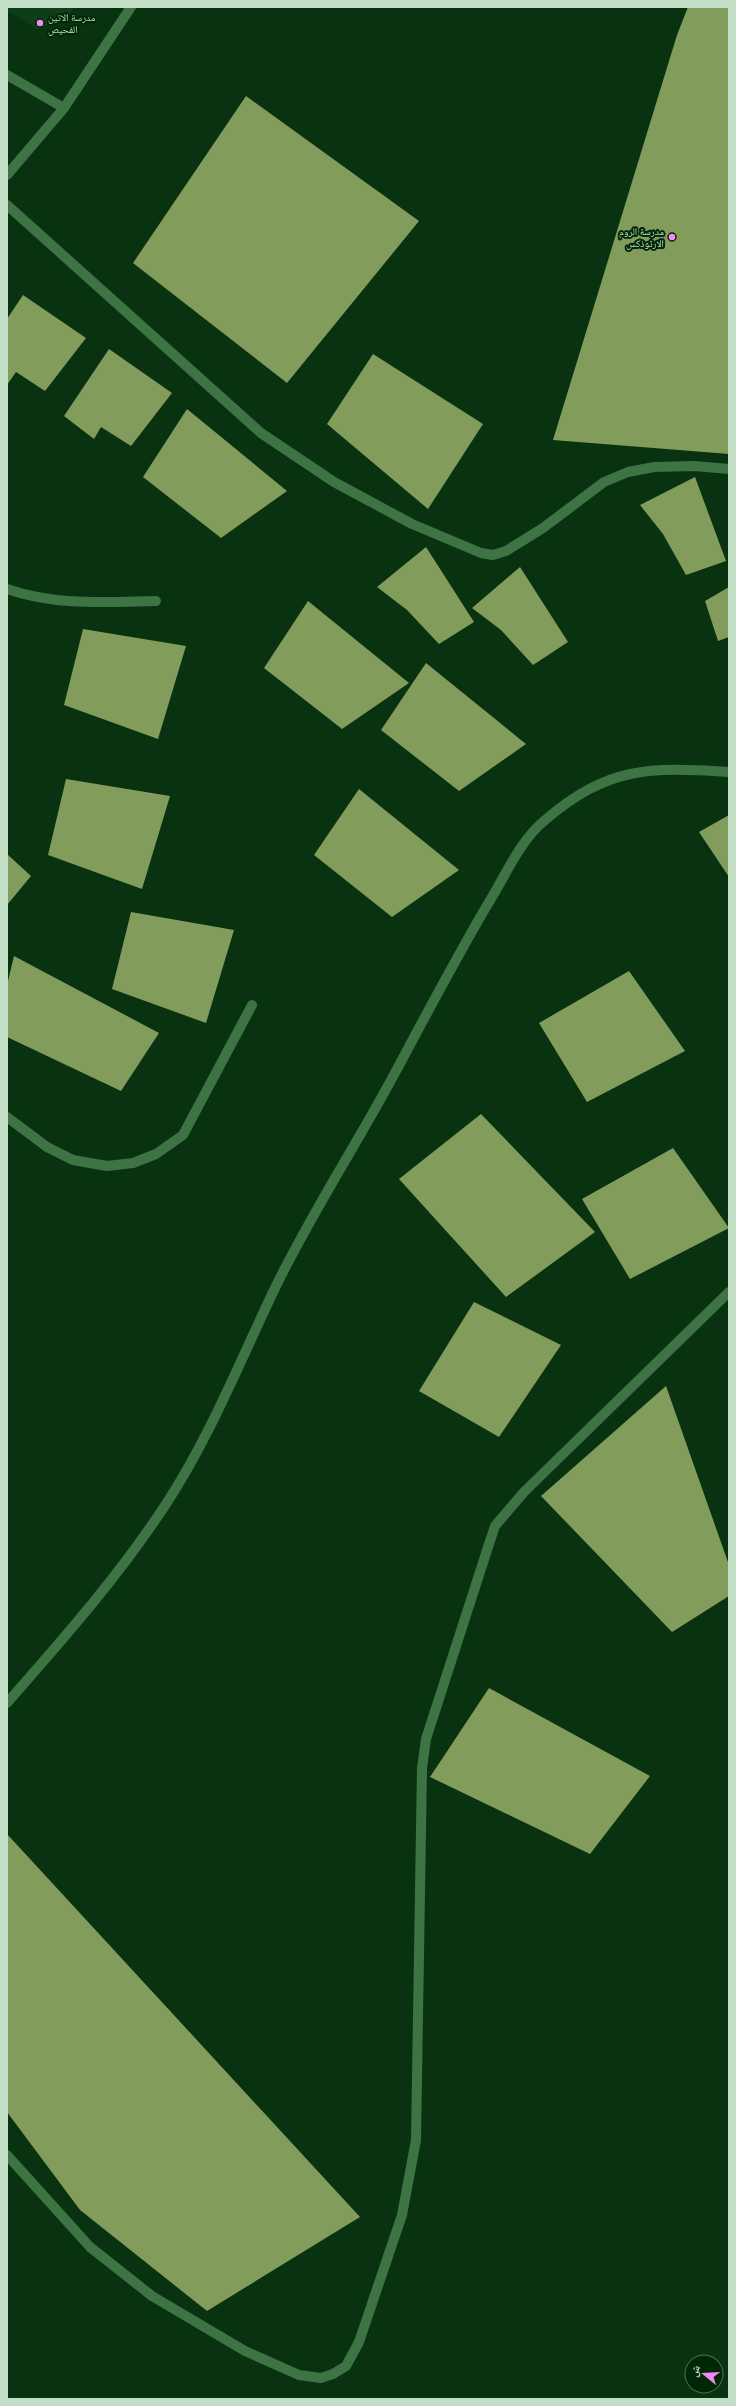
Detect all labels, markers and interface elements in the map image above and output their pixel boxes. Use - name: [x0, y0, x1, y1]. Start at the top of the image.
- place label: مدرسة الاتين الفحيص: [48, 10, 96, 36]
- marker: مدرسة الاتين الفحيص: [35, 18, 45, 28]
- place label: مدرسة الروم الارثوذكس: [619, 224, 664, 250]
- marker: مدرسة الروم الارثوذكس: [667, 232, 677, 242]
- north arrow: [684, 2354, 724, 2394]
- text: ش: [685, 2363, 704, 2379]

